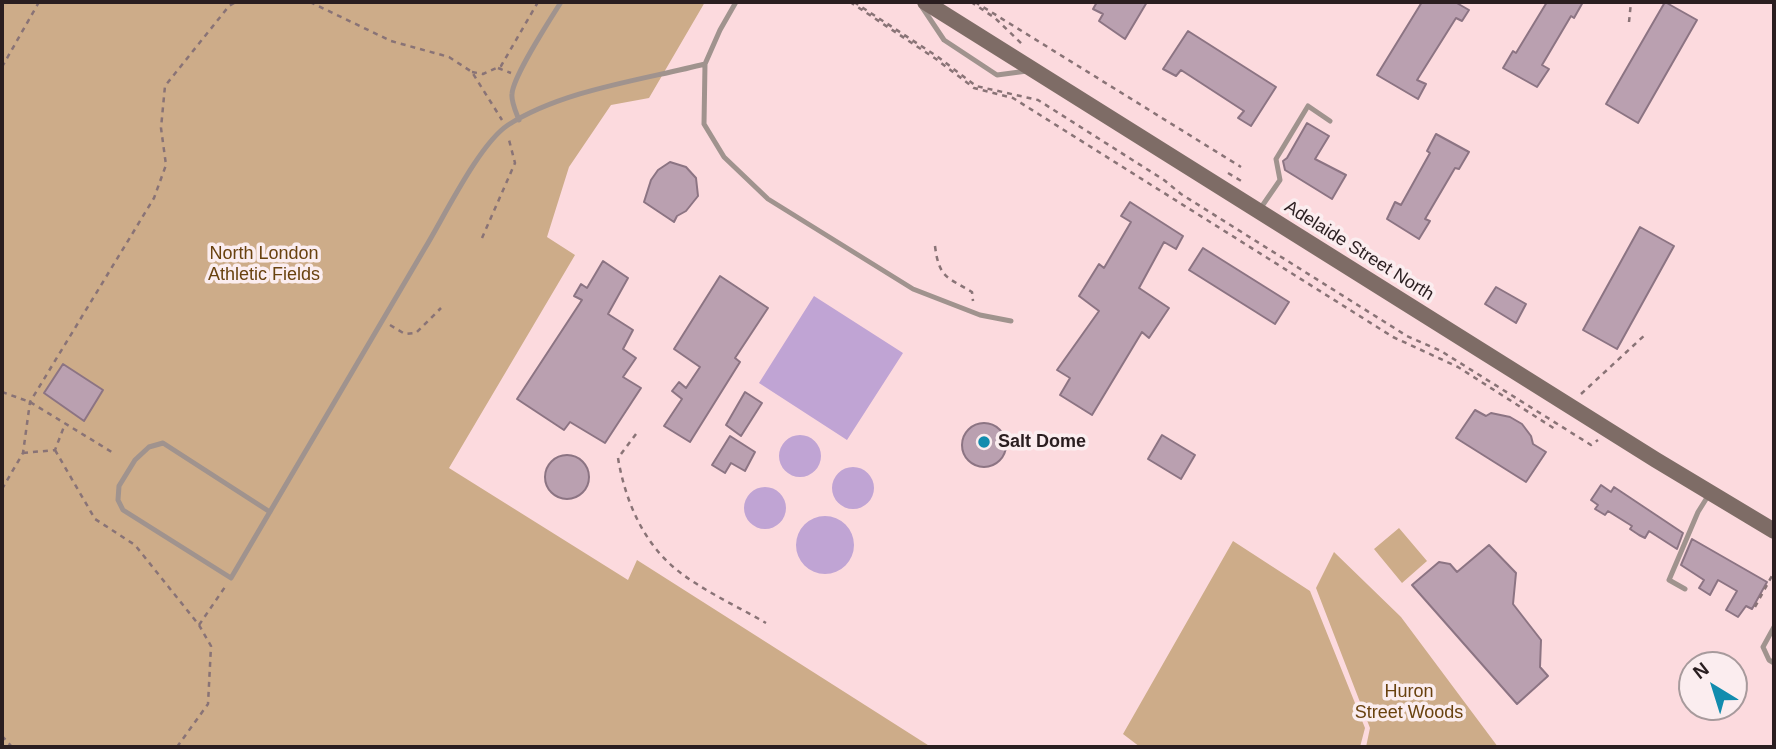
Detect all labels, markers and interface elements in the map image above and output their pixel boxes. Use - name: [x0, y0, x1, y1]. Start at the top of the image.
- street label: Adelaide Street North: [1280, 196, 1438, 306]
- park label: North London Athletic Fields: [208, 243, 320, 286]
- place label: Salt Dome: [998, 431, 1086, 453]
- marker: Salt Dome: [976, 434, 992, 450]
- north arrow: [1678, 651, 1748, 721]
- text: N: [1689, 658, 1713, 683]
- park label: Huron Street Woods: [1355, 681, 1463, 724]

